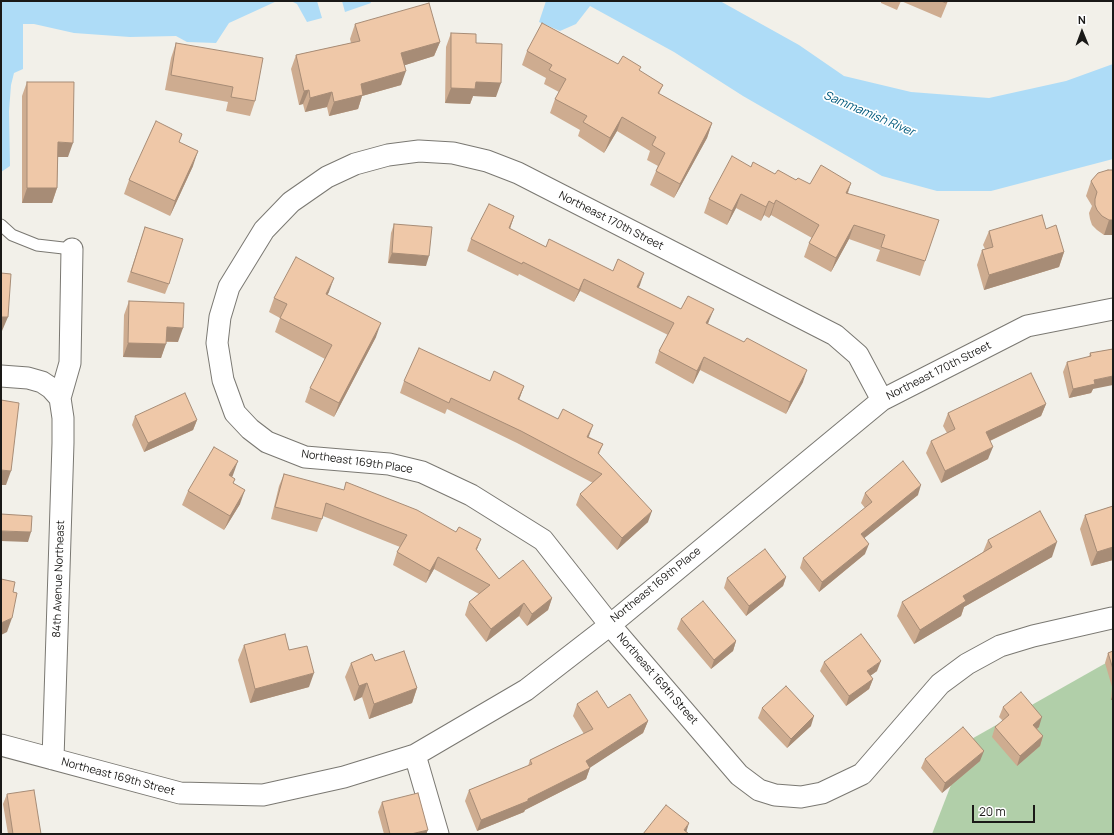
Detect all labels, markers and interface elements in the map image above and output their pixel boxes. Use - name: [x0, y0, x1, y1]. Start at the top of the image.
- north arrow: [1062, 12, 1102, 52]
- text: N: [1078, 12, 1086, 27]
- water label: Sammamish River: [821, 88, 917, 140]
- street label: Northeast 170th Street: [556, 189, 666, 253]
- street label: Northeast 170th Street: [884, 339, 994, 403]
- street label: Northeast 169th Place: [300, 448, 414, 476]
- street label: 84th Avenue Northeast: [50, 520, 68, 638]
- street label: Northeast 169th Place: [608, 545, 704, 625]
- street label: Northeast 169th Street: [614, 631, 700, 727]
- street label: Northeast 169th Street: [60, 755, 176, 799]
- scale bar: [974, 797, 1037, 823]
- text: 20 m: [979, 803, 1006, 820]

